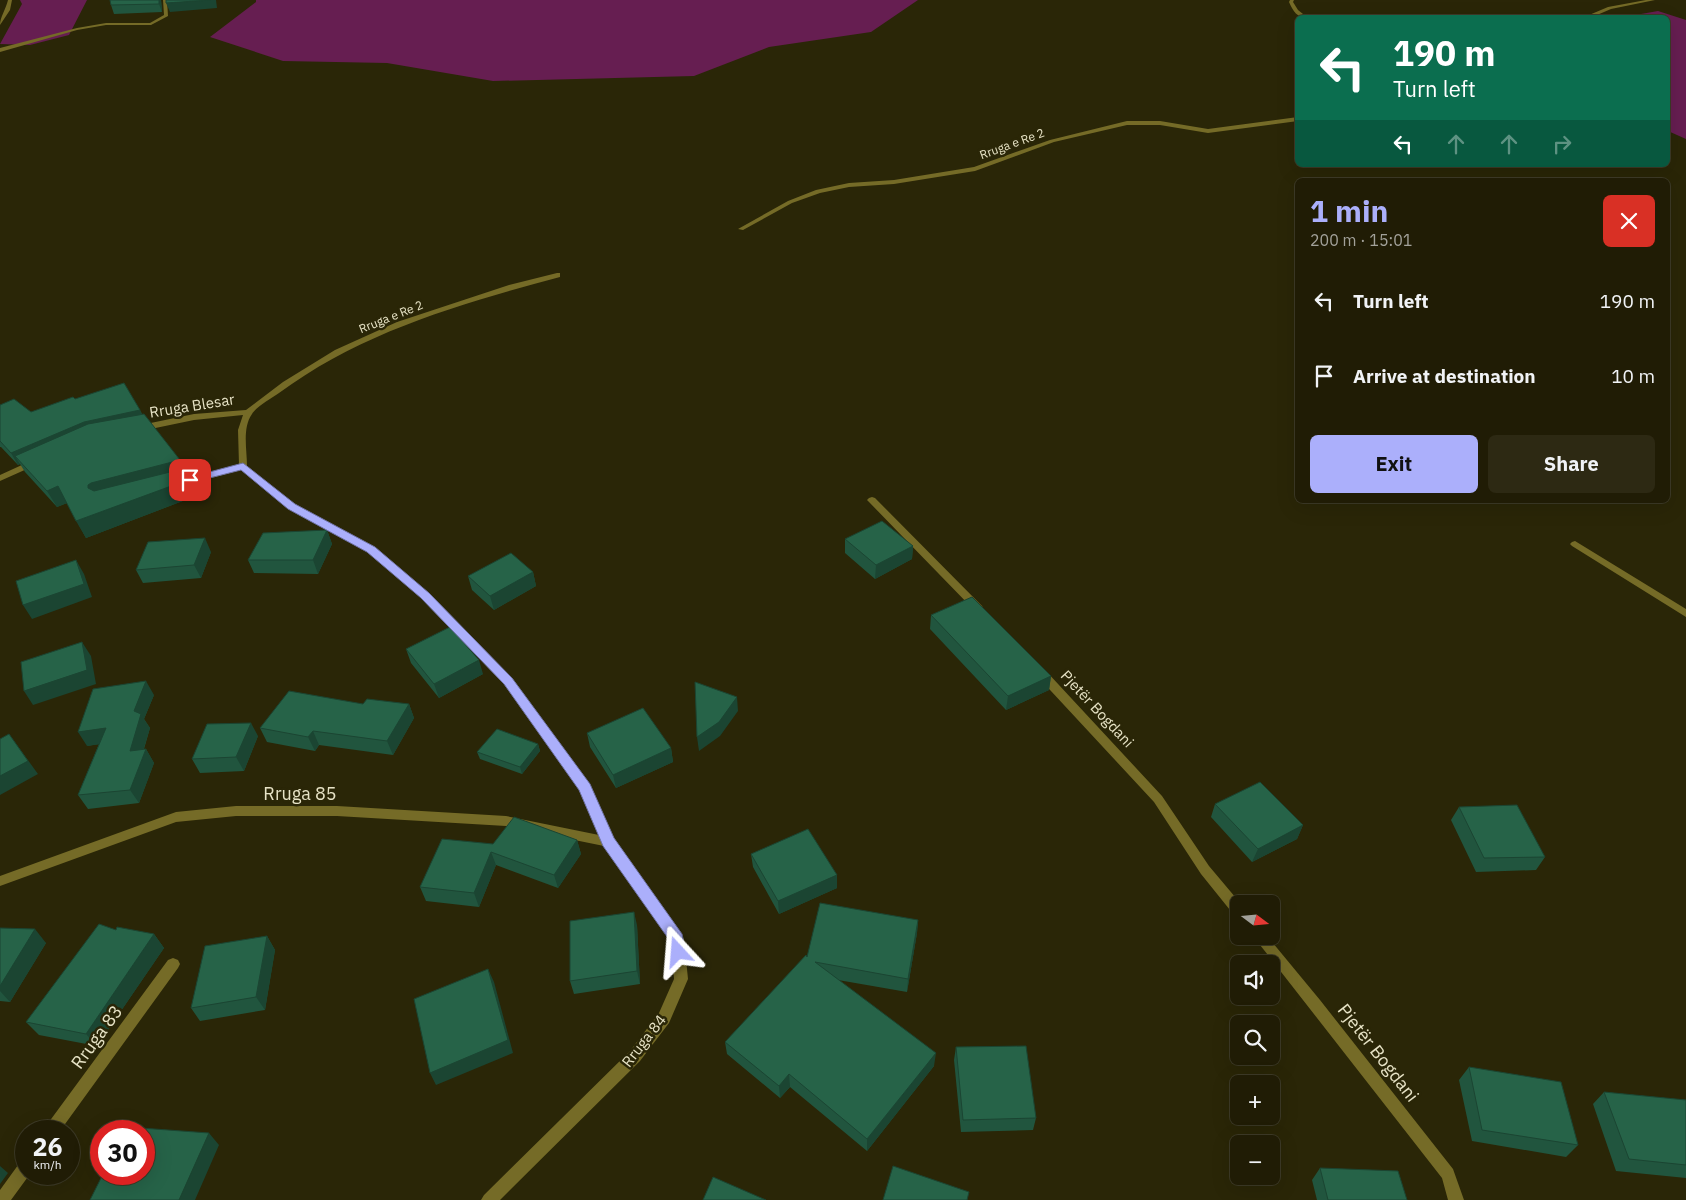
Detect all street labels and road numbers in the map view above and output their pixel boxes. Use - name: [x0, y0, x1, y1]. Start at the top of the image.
- street label: Rruga e Re 2: [977, 125, 1046, 162]
- street label: Rruga e Re 2: [356, 297, 425, 336]
- street label: Rruga Blesar: [148, 389, 236, 422]
- street label: Pjetër Bogdani: [1057, 666, 1138, 751]
- street label: Rruga 85: [263, 782, 337, 805]
- street label: Pjetër Bogdani: [1333, 999, 1424, 1106]
- street label: Rruga 83: [66, 1000, 127, 1073]
- street label: Rruga 84: [617, 1011, 670, 1071]

